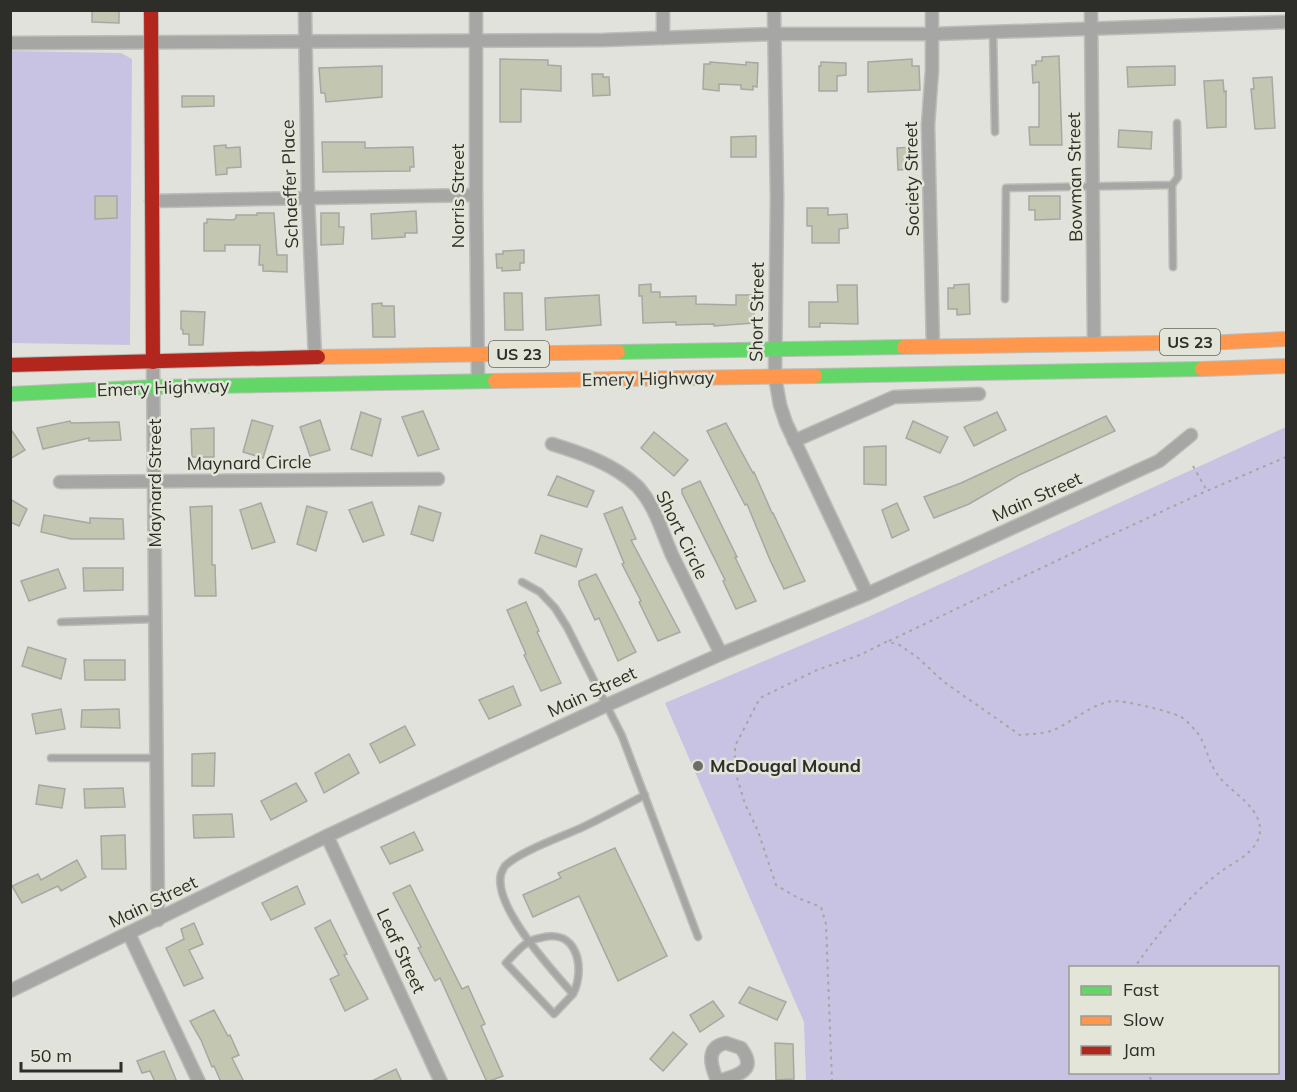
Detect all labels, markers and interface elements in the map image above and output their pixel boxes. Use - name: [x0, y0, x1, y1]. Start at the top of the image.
- street label: Bowman Street: [1062, 112, 1087, 242]
- street label: Schaeffer Place: [276, 119, 303, 249]
- street label: Society Street: [899, 121, 924, 237]
- street label: Norris Street: [446, 144, 469, 248]
- street label: Short Street: [744, 262, 769, 362]
- road number: US 23: [1160, 329, 1220, 355]
- road number: US 23: [489, 341, 549, 367]
- street label: Emery Highway: [581, 366, 715, 391]
- street label: Emery Highway: [96, 374, 230, 401]
- street label: Maynard Street: [143, 419, 166, 547]
- street label: Maynard Circle: [186, 450, 312, 475]
- street label: Main Street: [988, 467, 1085, 526]
- street label: Short Circle: [651, 487, 714, 583]
- street label: Main Street: [544, 661, 640, 722]
- place label: McDougal Mound: [710, 754, 861, 777]
- marker: McDougal Mound: [691, 759, 705, 773]
- street label: Main Street: [105, 870, 201, 933]
- street label: Leaf Street: [372, 905, 431, 997]
- legend: [1069, 966, 1279, 1074]
- text: Fast: [1123, 978, 1159, 1001]
- text: Slow: [1123, 1008, 1165, 1031]
- scale bar: [21, 1035, 122, 1073]
- text: Jam: [1123, 1038, 1156, 1061]
- text: 50 m: [30, 1044, 72, 1067]

